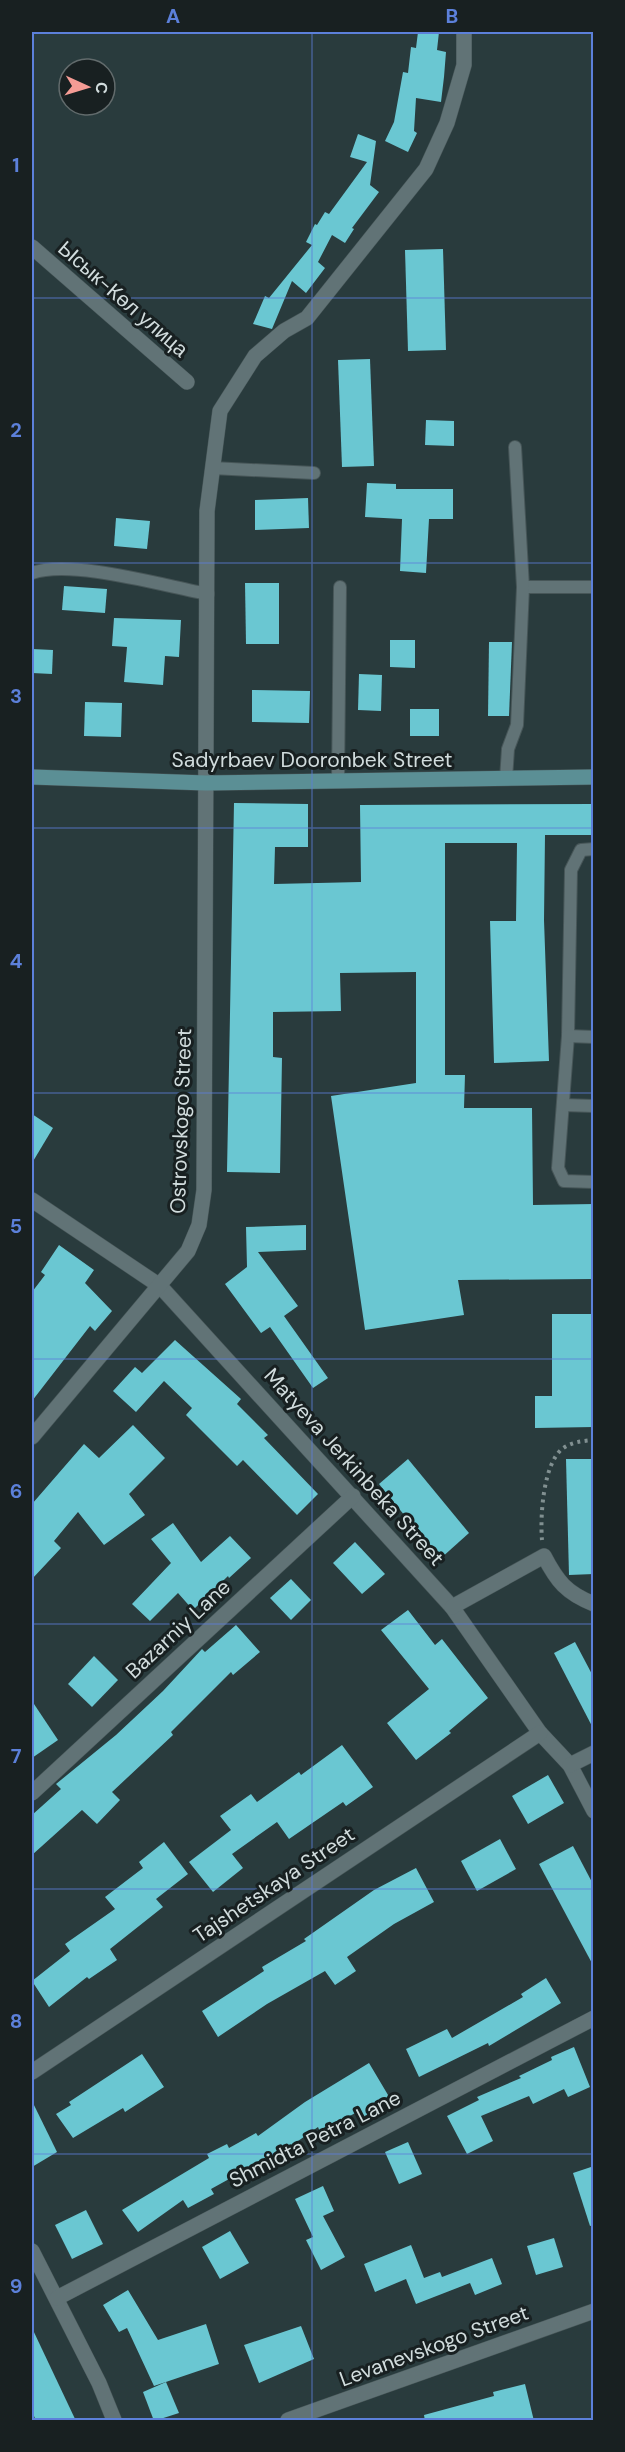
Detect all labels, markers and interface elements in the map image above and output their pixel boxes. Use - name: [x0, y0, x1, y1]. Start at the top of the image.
- text: A: [166, 3, 180, 29]
- text: B: [446, 3, 458, 29]
- north arrow: [57, 57, 117, 117]
- text: С: [91, 82, 112, 95]
- text: 1: [12, 152, 20, 178]
- street label: Ысык-Көл улица: [52, 235, 194, 364]
- text: 2: [10, 417, 22, 443]
- text: 3: [10, 683, 22, 709]
- street label: Sadyrbaev Dooronbek Street: [172, 746, 452, 774]
- text: 4: [10, 948, 23, 974]
- street label: Ostrovskogo Street: [164, 1028, 198, 1214]
- text: 5: [10, 1213, 22, 1239]
- street label: Matyeva Jerkinbeka Street: [258, 1362, 450, 1572]
- text: 6: [10, 1478, 22, 1504]
- street label: Bazarniy Lane: [120, 1573, 236, 1685]
- text: 7: [11, 1743, 22, 1769]
- street label: Tajshetskaya Street: [188, 1821, 360, 1949]
- text: 8: [10, 2008, 22, 2034]
- street label: Shmidta Petra Lane: [224, 2084, 406, 2194]
- text: 9: [10, 2273, 22, 2299]
- street label: Levanevskogo Street: [336, 2299, 532, 2393]

